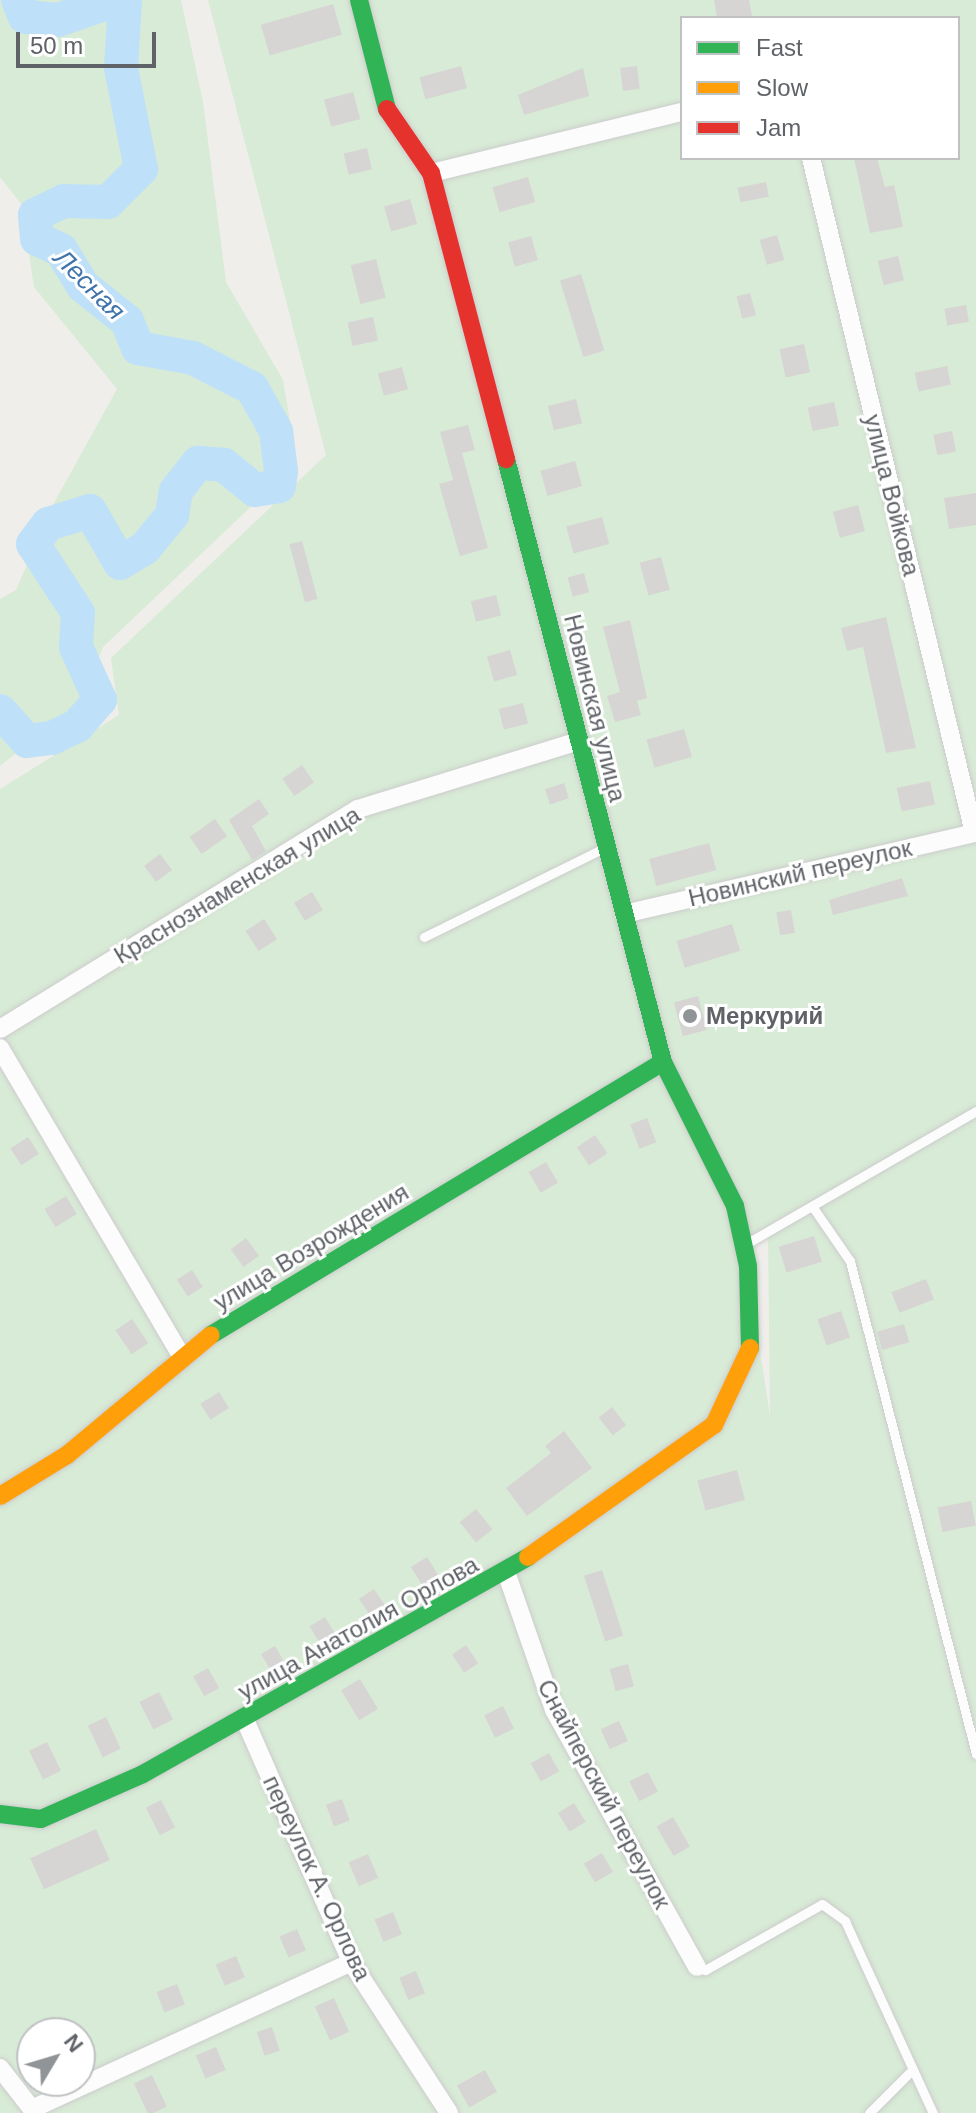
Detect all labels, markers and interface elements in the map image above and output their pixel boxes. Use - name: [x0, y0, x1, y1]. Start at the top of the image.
- scale bar: [20, 16, 160, 66]
- legend: [680, 16, 960, 160]
- text: 50 m: [30, 32, 83, 59]
- text: Fast: [756, 34, 803, 61]
- text: Slow: [756, 74, 808, 101]
- text: Jam: [756, 114, 801, 141]
- water label: Лесная: [47, 243, 131, 327]
- street label: улица Войкова: [858, 411, 926, 579]
- street label: Новинская улица: [558, 611, 632, 805]
- street label: Краснознаменская улица: [109, 800, 365, 970]
- street label: Новинский переулок: [685, 833, 915, 913]
- place label: Меркурий: [706, 1002, 823, 1030]
- marker: Меркурий: [681, 1007, 699, 1025]
- street label: улица Возрождения: [208, 1177, 414, 1317]
- street label: улица Анатолия Орлова: [233, 1550, 483, 1706]
- street label: Снайперский переулок: [531, 1674, 677, 1914]
- street label: переулок А. Орлова: [257, 1771, 377, 1985]
- north arrow: [16, 2017, 96, 2097]
- text: N: [59, 2029, 88, 2057]

